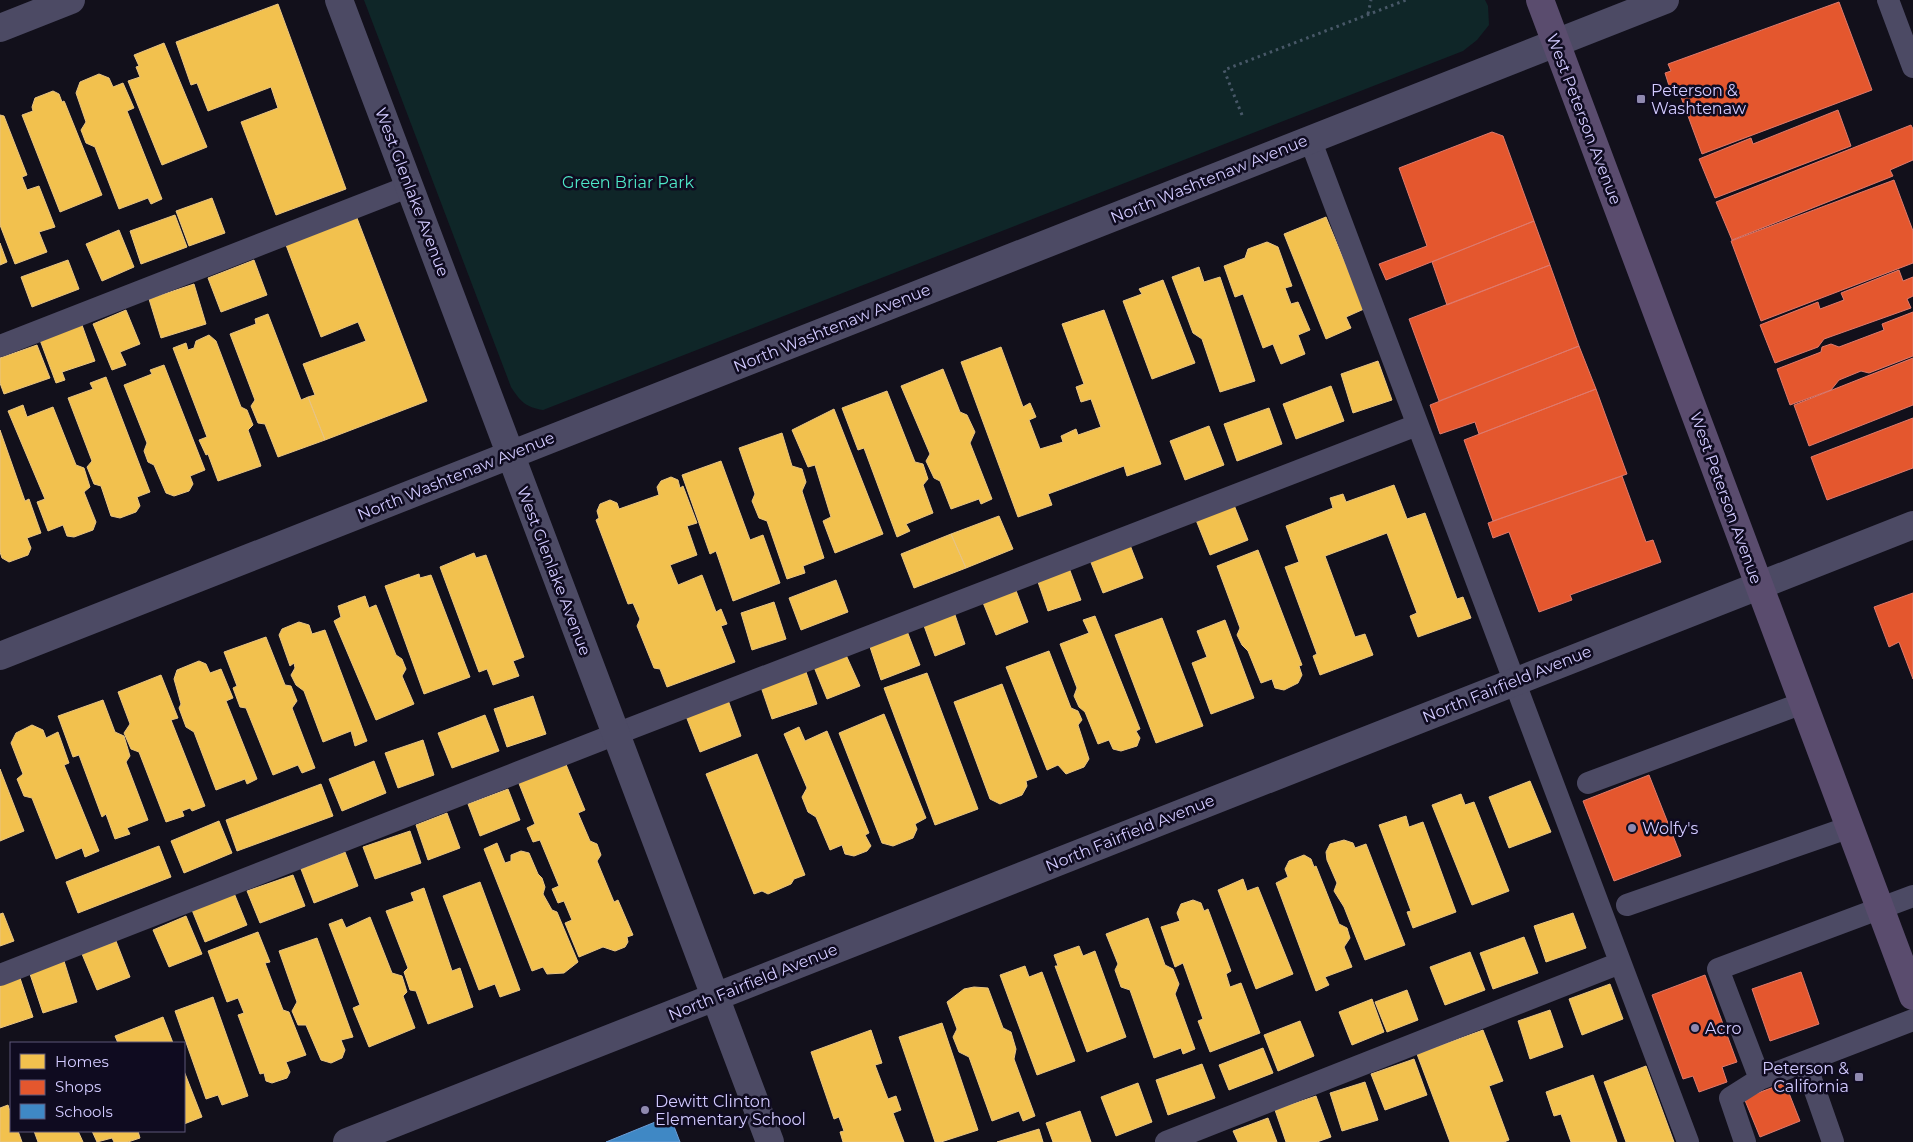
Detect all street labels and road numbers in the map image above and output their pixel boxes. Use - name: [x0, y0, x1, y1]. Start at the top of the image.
- street label: West Peterson Avenue: [1543, 31, 1625, 207]
- street label: West Glenlake Avenue: [371, 105, 453, 279]
- street label: North Washtenaw Avenue: [1108, 131, 1310, 227]
- street label: North Washtenaw Avenue: [731, 280, 933, 376]
- street label: West Peterson Avenue: [1686, 409, 1766, 587]
- street label: North Washtenaw Avenue: [355, 428, 557, 524]
- street label: West Glenlake Avenue: [513, 484, 595, 658]
- street label: North Fairfield Avenue: [1420, 641, 1594, 727]
- street label: North Fairfield Avenue: [1043, 790, 1217, 876]
- street label: North Fairfield Avenue: [666, 939, 840, 1025]

